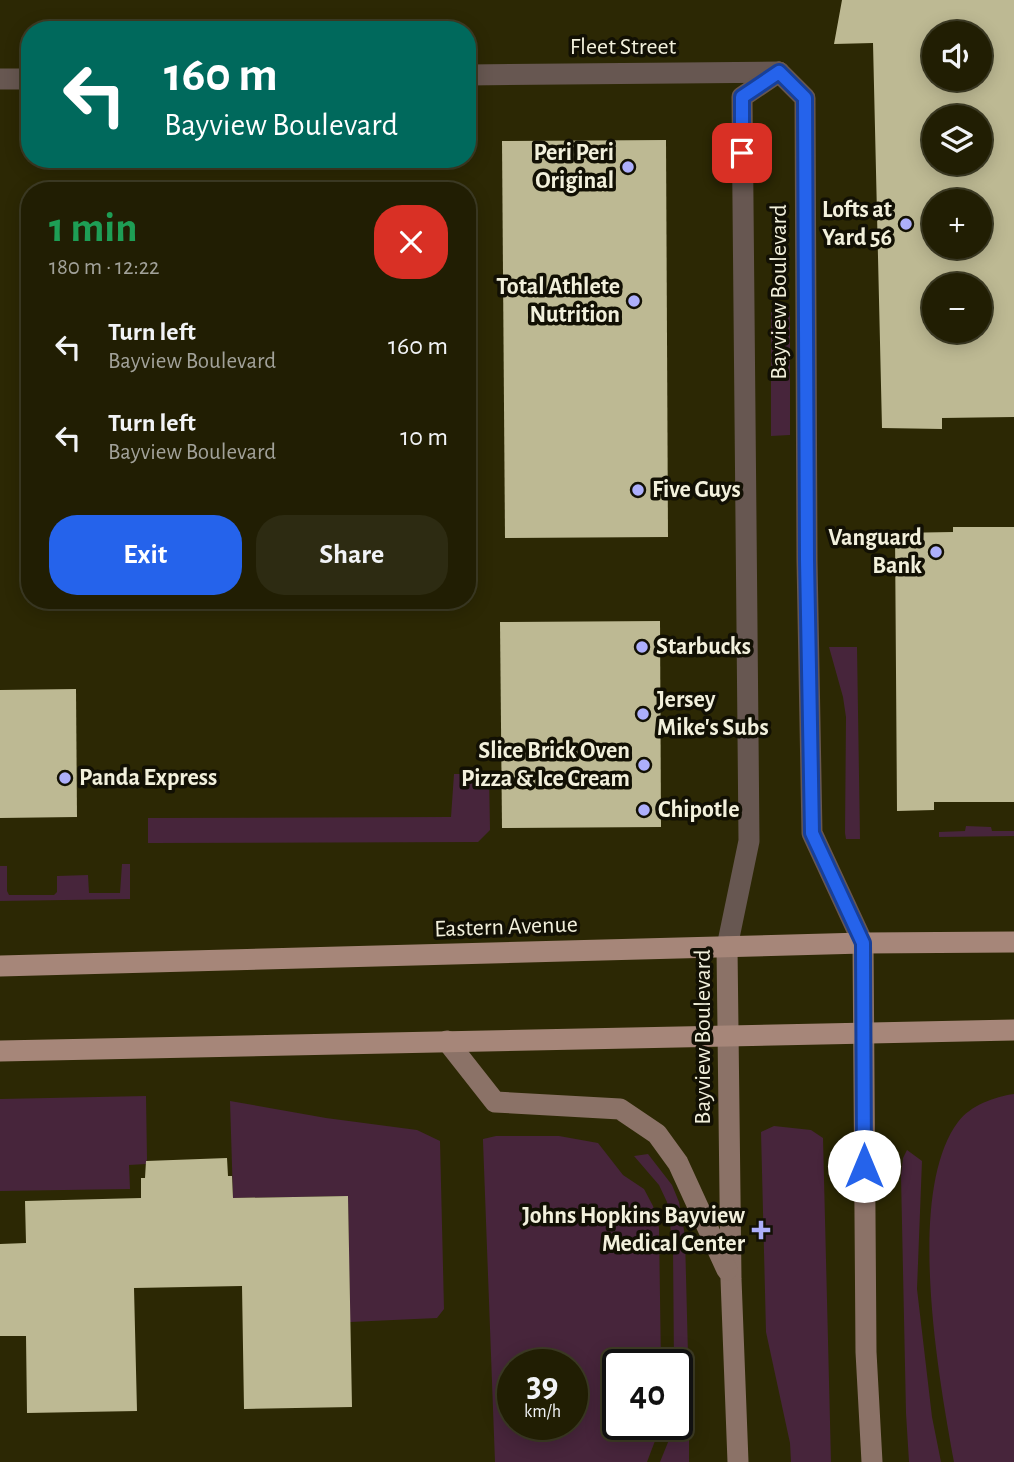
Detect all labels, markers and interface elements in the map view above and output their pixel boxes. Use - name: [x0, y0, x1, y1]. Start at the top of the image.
- map controls: [922, 21, 992, 343]
- button: sound: [922, 21, 992, 91]
- street label: Fleet Street: [570, 35, 677, 59]
- icon: left: [49, 49, 140, 140]
- text: 160 m: [164, 51, 278, 100]
- button: layers: [922, 105, 992, 175]
- text: Bayview Boulevard: [164, 109, 398, 141]
- pin: [712, 123, 772, 183]
- icon: arrive: [723, 134, 761, 172]
- place label: Peri Peri Original: [533, 141, 614, 193]
- marker: Peri Peri Original: [620, 159, 636, 175]
- button: +: [922, 189, 992, 259]
- place label: Lofts at Yard 56: [822, 198, 892, 250]
- street label: Bayview Boulevard: [767, 204, 791, 380]
- button: close: [374, 205, 448, 279]
- text: 1 min: [49, 207, 138, 249]
- marker: Lofts at Yard 56: [898, 216, 914, 232]
- text: 180 m · 12:22: [49, 256, 160, 279]
- button: −: [922, 273, 992, 343]
- place label: Total Athlete Nutrition: [496, 275, 620, 327]
- marker: Total Athlete Nutrition: [626, 293, 642, 309]
- text: Turn left: [108, 319, 196, 345]
- icon: left: [49, 328, 87, 366]
- text: 160 m: [388, 333, 448, 359]
- text: Bayview Boulevard: [108, 350, 276, 373]
- text: Turn left: [108, 410, 196, 436]
- icon: left: [49, 419, 87, 457]
- text: 10 m: [400, 424, 448, 450]
- text: Bayview Boulevard: [108, 441, 276, 464]
- place label: Five Guys: [652, 478, 741, 502]
- marker: Five Guys: [630, 482, 646, 498]
- button: Exit: [49, 515, 242, 595]
- button: Share: [256, 515, 448, 595]
- place label: Vanguard Bank: [828, 526, 922, 578]
- marker: Vanguard Bank: [928, 544, 944, 560]
- place label: Starbucks: [656, 635, 751, 659]
- marker: Starbucks: [634, 639, 650, 655]
- place label: Jersey Mike's Subs: [657, 688, 769, 740]
- marker: Jersey Mike's Subs: [635, 706, 651, 722]
- place label: Slice Brick Oven Pizza & Ice Cream: [461, 739, 630, 791]
- marker: Slice Brick Oven Pizza & Ice Cream: [636, 757, 652, 773]
- place label: Panda Express: [79, 766, 217, 790]
- marker: Panda Express: [57, 770, 73, 786]
- place label: Chipotle: [658, 798, 740, 822]
- marker: Chipotle: [636, 802, 652, 818]
- street label: Eastern Avenue: [434, 913, 578, 941]
- street label: Bayview Boulevard: [691, 949, 715, 1125]
- position arrow: [827, 1129, 901, 1203]
- place label: Johns Hopkins Bayview Medical Center: [522, 1204, 746, 1256]
- marker: Johns Hopkins Bayview Medical Center: [751, 1220, 771, 1240]
- speed limit sign: 40: [602, 1349, 693, 1440]
- text: 39: [526, 1368, 558, 1403]
- text: km/h: [524, 1403, 561, 1421]

